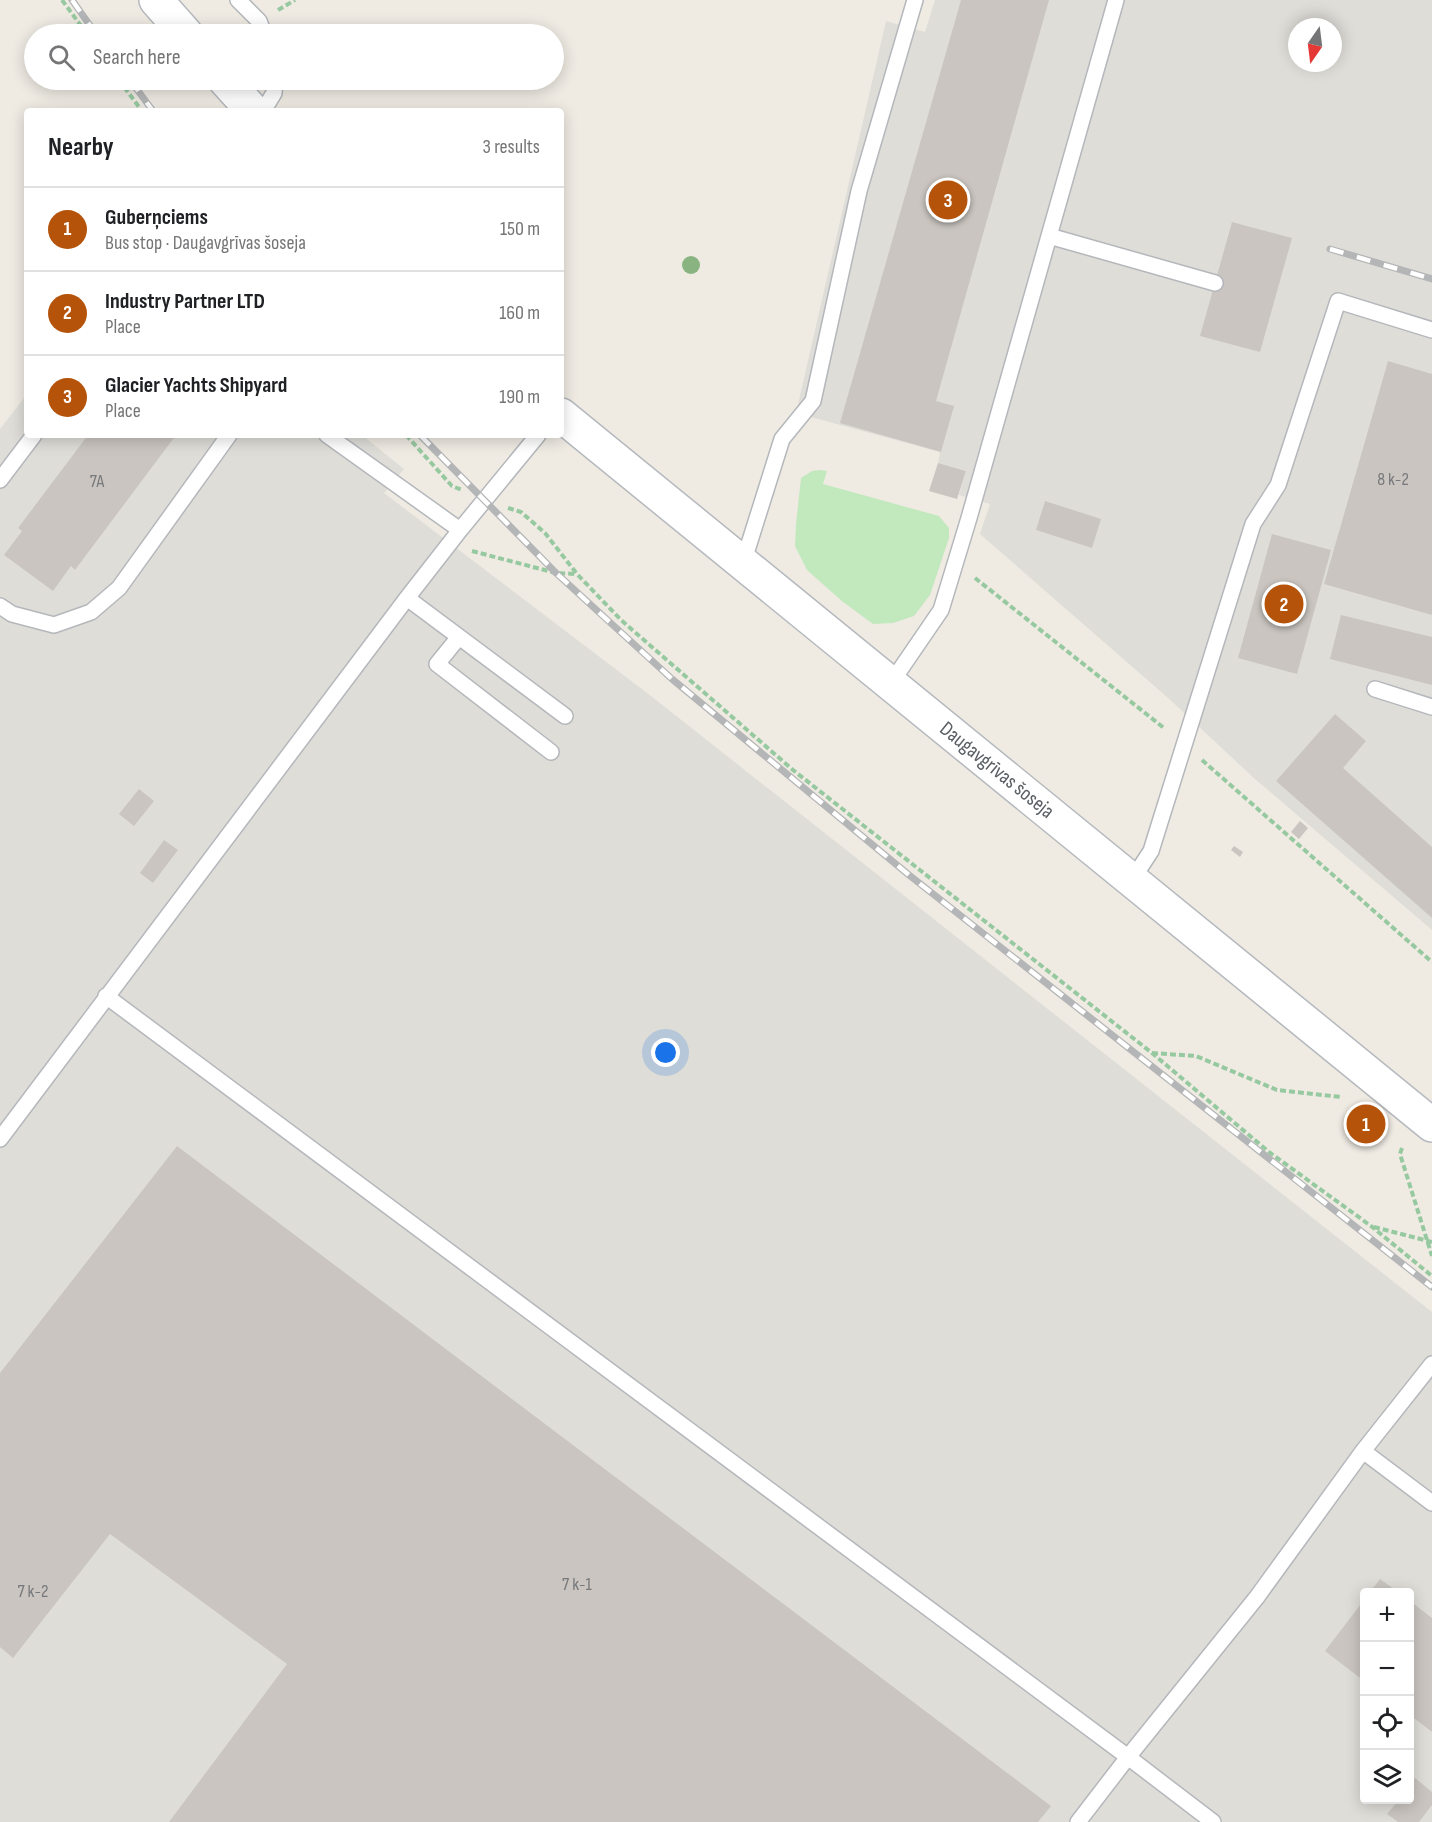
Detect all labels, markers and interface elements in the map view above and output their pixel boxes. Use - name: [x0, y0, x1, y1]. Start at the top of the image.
- north arrow: [1288, 18, 1342, 72]
- search box: [24, 24, 564, 90]
- icon: search: [45, 41, 78, 74]
- text: Search here: [93, 44, 180, 71]
- text: Nearby: [48, 132, 114, 163]
- text: 3 results: [483, 135, 540, 159]
- pin: 3: [928, 178, 968, 222]
- text: Guberņciems: [105, 204, 208, 231]
- text: 1: [64, 217, 71, 241]
- text: 150 m: [500, 217, 540, 241]
- text: Bus stop · Daugavgrīvas šoseja: [105, 231, 306, 255]
- text: Industry Partner LTD: [105, 288, 265, 315]
- text: 2: [63, 301, 72, 325]
- text: 160 m: [499, 301, 540, 325]
- text: Place: [105, 315, 141, 339]
- text: Glacier Yachts Shipyard: [105, 372, 287, 399]
- text: 3: [63, 385, 72, 409]
- text: 190 m: [499, 385, 540, 409]
- text: Place: [105, 399, 141, 423]
- house number: 8 k-2: [1377, 469, 1409, 490]
- house number: 7A: [90, 471, 105, 492]
- pin: 2: [1264, 582, 1304, 626]
- street label: Daugavgrīvas šoseja: [935, 716, 1059, 824]
- your location: [651, 1038, 680, 1067]
- pin: 1: [1346, 1102, 1386, 1146]
- house number: 7 k-1: [562, 1574, 593, 1595]
- house number: 7 k-2: [18, 1581, 48, 1602]
- map controls: [1360, 1588, 1414, 1804]
- button: +: [1360, 1588, 1414, 1642]
- button: −: [1360, 1642, 1414, 1696]
- button: locate: [1360, 1696, 1414, 1750]
- button: layers: [1360, 1750, 1414, 1804]

